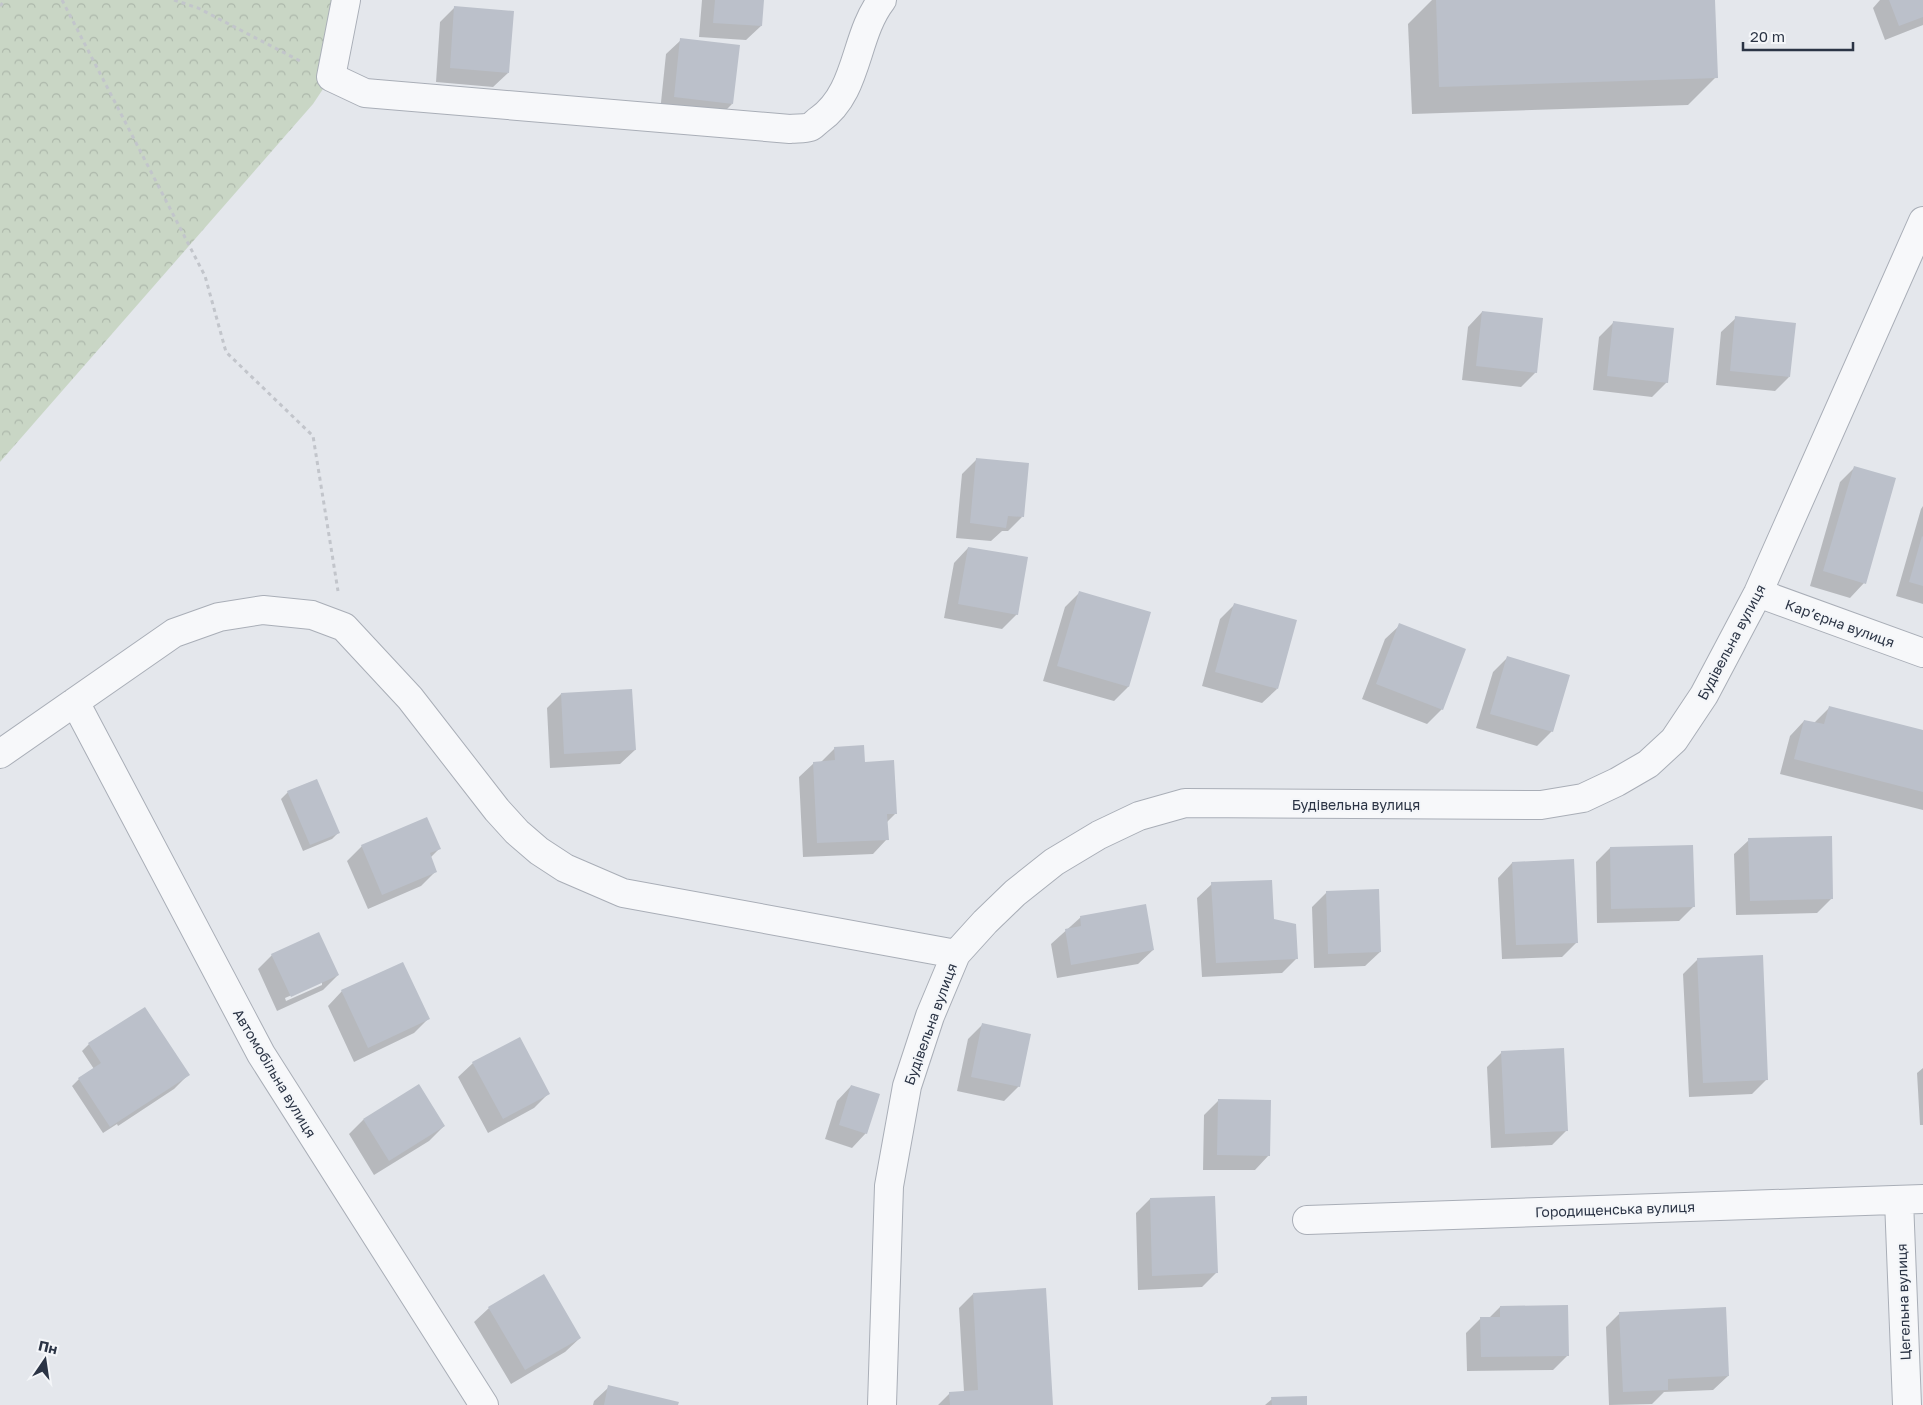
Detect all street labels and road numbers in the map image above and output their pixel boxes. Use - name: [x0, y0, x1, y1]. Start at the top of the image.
- street label: Будівельна вулиця: [1693, 581, 1769, 703]
- street label: Карʼєрна вулиця: [1783, 595, 1897, 651]
- street label: Будівельна вулиця: [1292, 796, 1420, 813]
- street label: Будівельна вулиця: [900, 961, 960, 1087]
- street label: Автомобільна вулиця: [230, 1006, 320, 1140]
- street label: Городищенська вулиця: [1535, 1198, 1695, 1220]
- street label: Цегельна вулиця: [1892, 1243, 1914, 1361]

